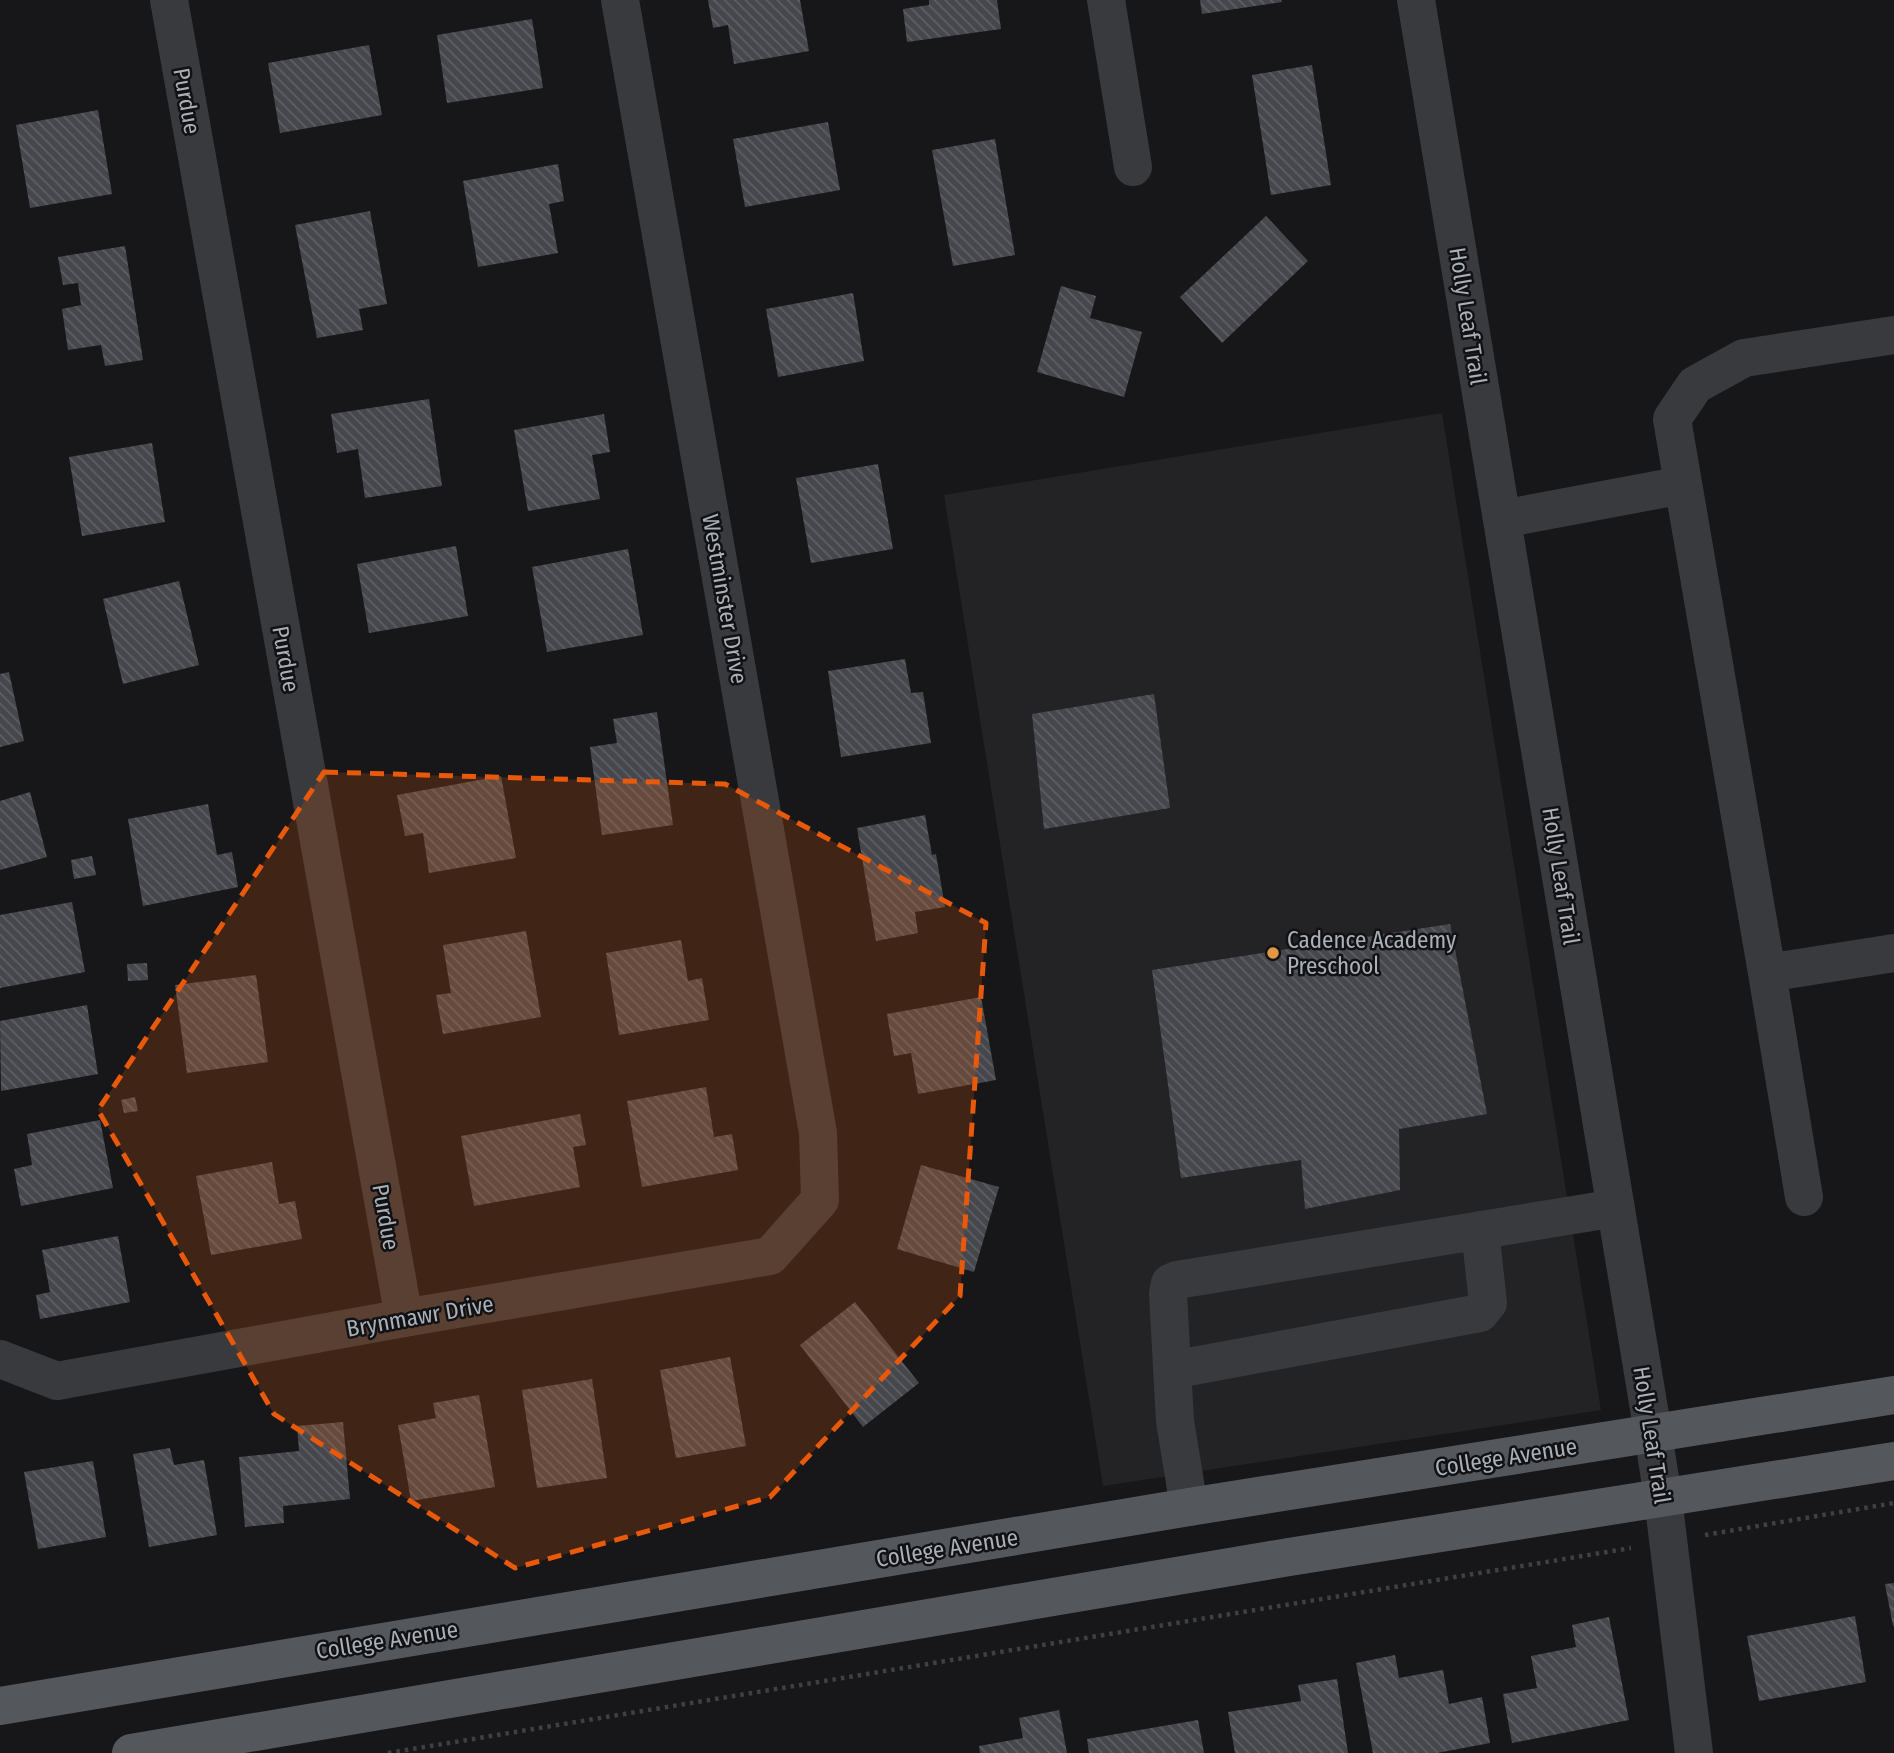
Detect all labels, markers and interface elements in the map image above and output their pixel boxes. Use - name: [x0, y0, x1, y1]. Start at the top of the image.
- street label: Purdue: [167, 66, 207, 136]
- street label: Holly Leaf Trail: [1443, 245, 1493, 387]
- street label: Westminster Drive: [696, 512, 754, 686]
- street label: Purdue: [266, 624, 306, 694]
- street label: Holly Leaf Trail: [1536, 805, 1586, 947]
- place label: Cadence Academy Preschool: [1287, 926, 1457, 980]
- marker: Cadence Academy Preschool: [1265, 945, 1281, 961]
- street label: Purdue: [366, 1182, 406, 1252]
- street label: Brynmawr Drive: [344, 1289, 496, 1343]
- street label: Holly Leaf Trail: [1627, 1364, 1677, 1506]
- street label: College Avenue: [1433, 1432, 1579, 1482]
- street label: College Avenue: [874, 1523, 1020, 1573]
- street label: College Avenue: [314, 1615, 460, 1665]

